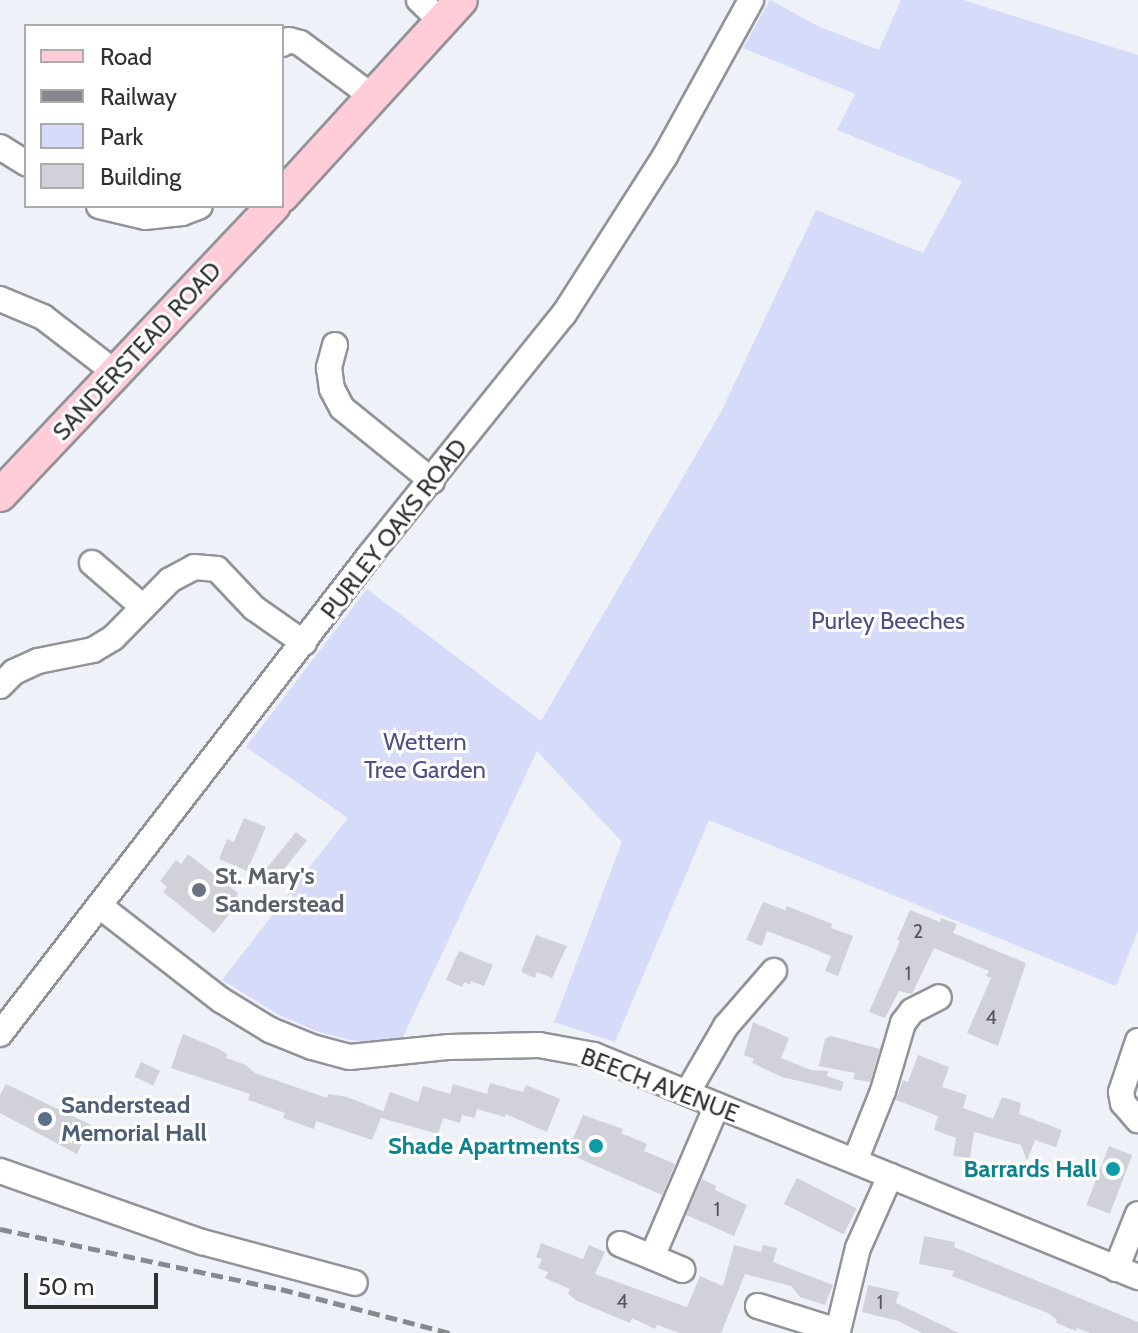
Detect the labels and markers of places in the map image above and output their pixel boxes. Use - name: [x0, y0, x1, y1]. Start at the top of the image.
- place label: St. Mary's Sanderstead: [215, 862, 345, 918]
- marker: St. Mary's Sanderstead: [190, 881, 208, 899]
- place label: Sanderstead Memorial Hall: [61, 1091, 207, 1147]
- marker: Sanderstead Memorial Hall: [36, 1110, 54, 1128]
- place label: Shade Apartments: [388, 1132, 580, 1160]
- marker: Shade Apartments: [587, 1137, 605, 1155]
- place label: Barrards Hall: [964, 1155, 1097, 1183]
- marker: Barrards Hall: [1104, 1160, 1122, 1178]

